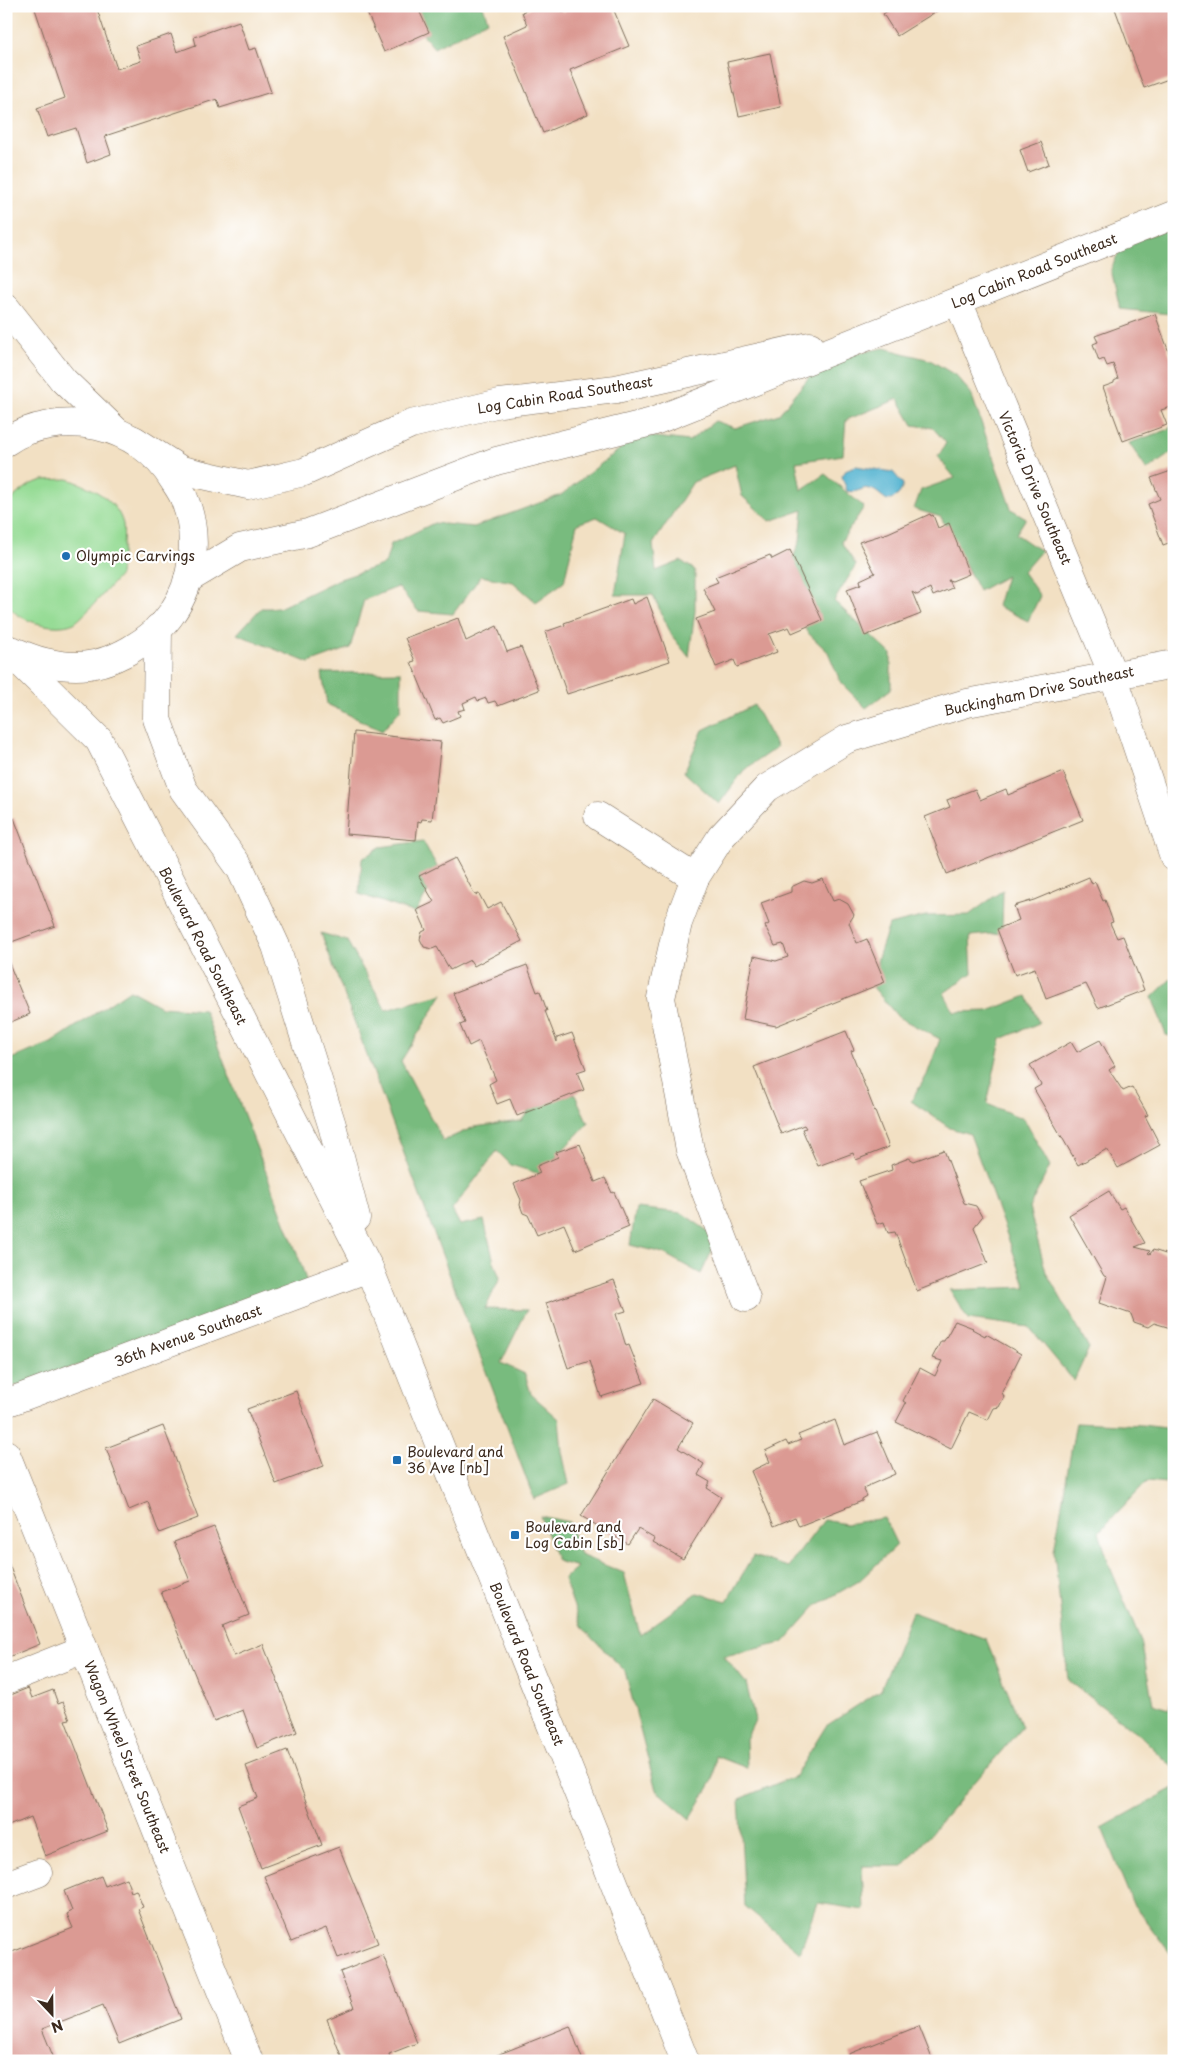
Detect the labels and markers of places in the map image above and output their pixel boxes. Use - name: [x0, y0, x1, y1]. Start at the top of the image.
- place label: Olympic Carvings: [76, 545, 195, 566]
- marker: Olympic Carvings: [60, 550, 72, 562]
- place label: Boulevard and 36 Ave [nb]: [407, 1441, 503, 1478]
- marker: Boulevard and 36 Ave [nb]: [391, 1454, 403, 1466]
- place label: Boulevard and Log Cabin [sb]: [525, 1516, 624, 1553]
- marker: Boulevard and Log Cabin [sb]: [509, 1529, 521, 1541]

